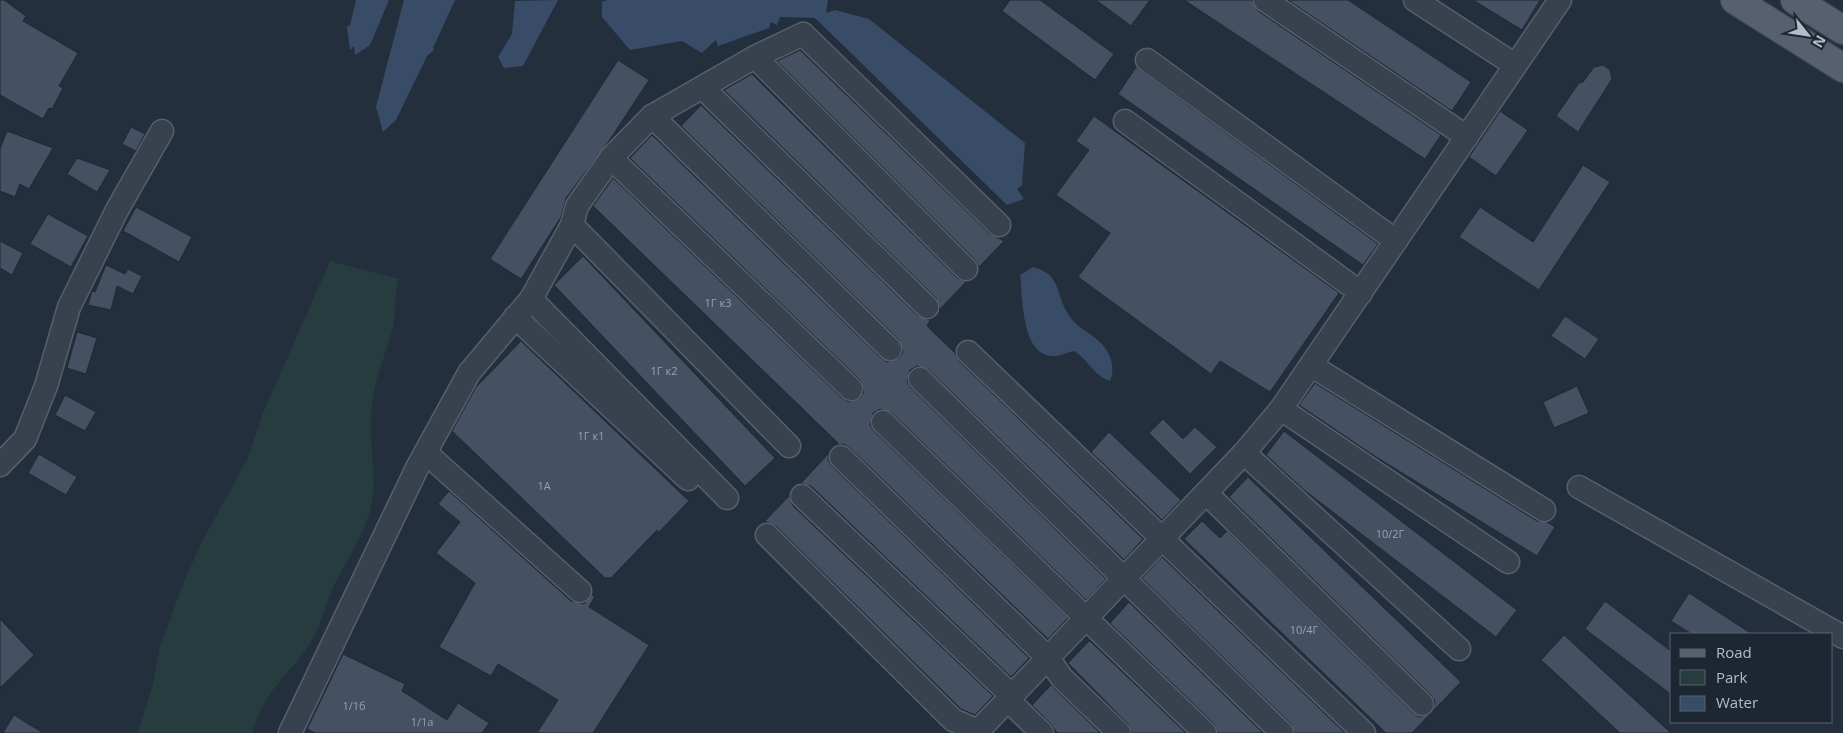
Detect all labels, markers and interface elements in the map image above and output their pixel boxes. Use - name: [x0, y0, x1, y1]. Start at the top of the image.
- north arrow: [1783, 10, 1833, 60]
- text: N: [1809, 32, 1831, 51]
- house number: 1Г к3: [705, 295, 731, 310]
- house number: 1Г к2: [651, 363, 677, 378]
- house number: 1Г к1: [578, 428, 604, 443]
- house number: 1А: [537, 478, 551, 493]
- house number: 10/2Г: [1376, 526, 1405, 541]
- house number: 10/4Г: [1290, 622, 1319, 637]
- legend: [1670, 633, 1833, 723]
- text: Road: [1716, 642, 1752, 662]
- text: Park: [1716, 667, 1747, 687]
- text: Water: [1716, 692, 1758, 712]
- house number: 1/1б: [342, 698, 366, 713]
- house number: 1/1а: [411, 714, 433, 729]

